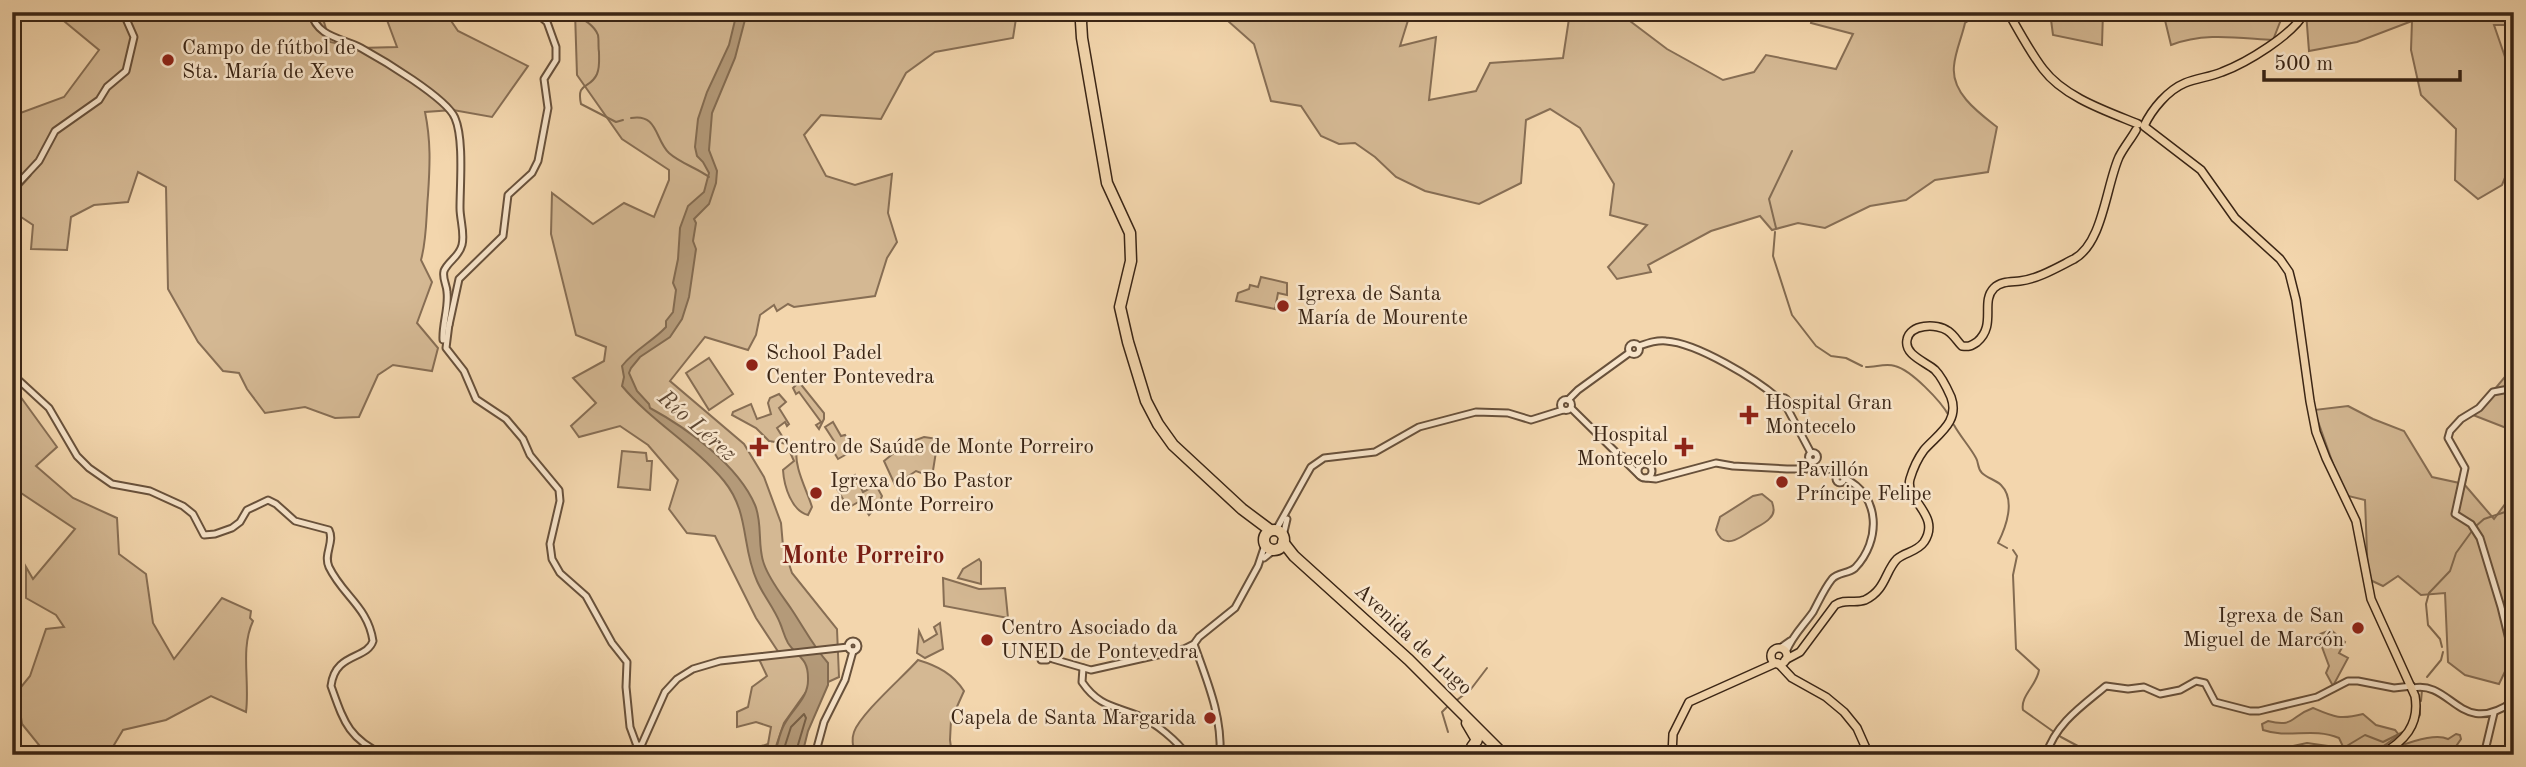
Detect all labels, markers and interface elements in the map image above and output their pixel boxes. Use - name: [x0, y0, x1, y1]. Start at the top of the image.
- place label: Campo de fútbol de Sta. María de Xeve: [182, 38, 356, 83]
- scale bar: [2264, 38, 2460, 82]
- marker: Campo de fútbol de Sta. María de Xeve: [160, 52, 176, 68]
- text: 500 m: [2274, 54, 2333, 75]
- place label: Igrexa de Santa María de Mourente: [1297, 284, 1468, 329]
- marker: Igrexa de Santa María de Mourente: [1275, 298, 1291, 314]
- place label: School Padel Center Pontevedra: [766, 343, 934, 388]
- marker: School Padel Center Pontevedra: [744, 357, 760, 373]
- water label: Río Lérez: [653, 385, 741, 466]
- place label: Hospital Gran Montecelo: [1765, 393, 1892, 438]
- marker: Hospital Gran Montecelo: [1739, 405, 1759, 425]
- place label: Hospital Montecelo: [1577, 425, 1668, 470]
- marker: Centro de Saúde de Monte Porreiro: [749, 437, 769, 457]
- place label: Centro de Saúde de Monte Porreiro: [775, 437, 1094, 458]
- marker: Hospital Montecelo: [1674, 437, 1694, 457]
- place label: Pavillón Príncipe Felipe: [1796, 460, 1931, 505]
- place label: Igrexa do Bo Pastor de Monte Porreiro: [830, 471, 1013, 516]
- marker: Pavillón Príncipe Felipe: [1774, 474, 1790, 490]
- marker: Igrexa do Bo Pastor de Monte Porreiro: [808, 485, 824, 501]
- district label: Monte Porreiro: [781, 545, 945, 569]
- street label: Avenida de Lugo: [1350, 580, 1476, 700]
- place label: Igrexa de San Miguel de Marcón: [2183, 606, 2344, 651]
- place label: Centro Asociado da UNED de Pontevedra: [1001, 618, 1198, 663]
- marker: Igrexa de San Miguel de Marcón: [2350, 620, 2366, 636]
- marker: Centro Asociado da UNED de Pontevedra: [979, 632, 995, 648]
- place label: Capela de Santa Margarida: [950, 708, 1196, 729]
- marker: Capela de Santa Margarida: [1202, 710, 1218, 726]

